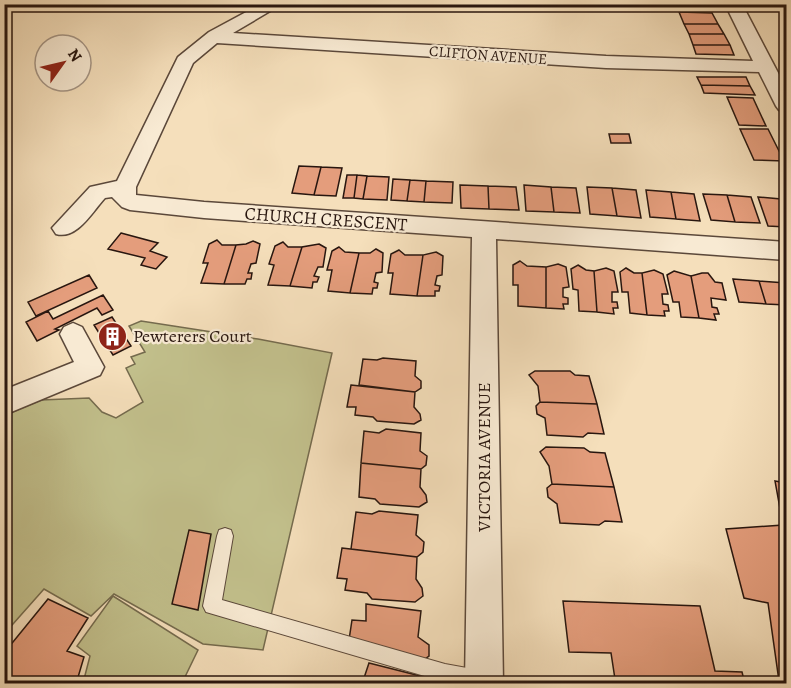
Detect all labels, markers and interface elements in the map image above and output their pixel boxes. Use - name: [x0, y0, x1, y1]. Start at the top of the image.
- north arrow: [33, 33, 93, 93]
- street label: CLIFTON AVENUE: [428, 41, 548, 69]
- text: N: [62, 44, 87, 66]
- street label: CHURCH CRESCENT: [244, 201, 408, 237]
- building icon: Pewterers Court: [96, 320, 128, 352]
- place label: Pewterers Court: [133, 324, 252, 348]
- street label: VICTORIA AVENUE: [472, 382, 496, 533]

